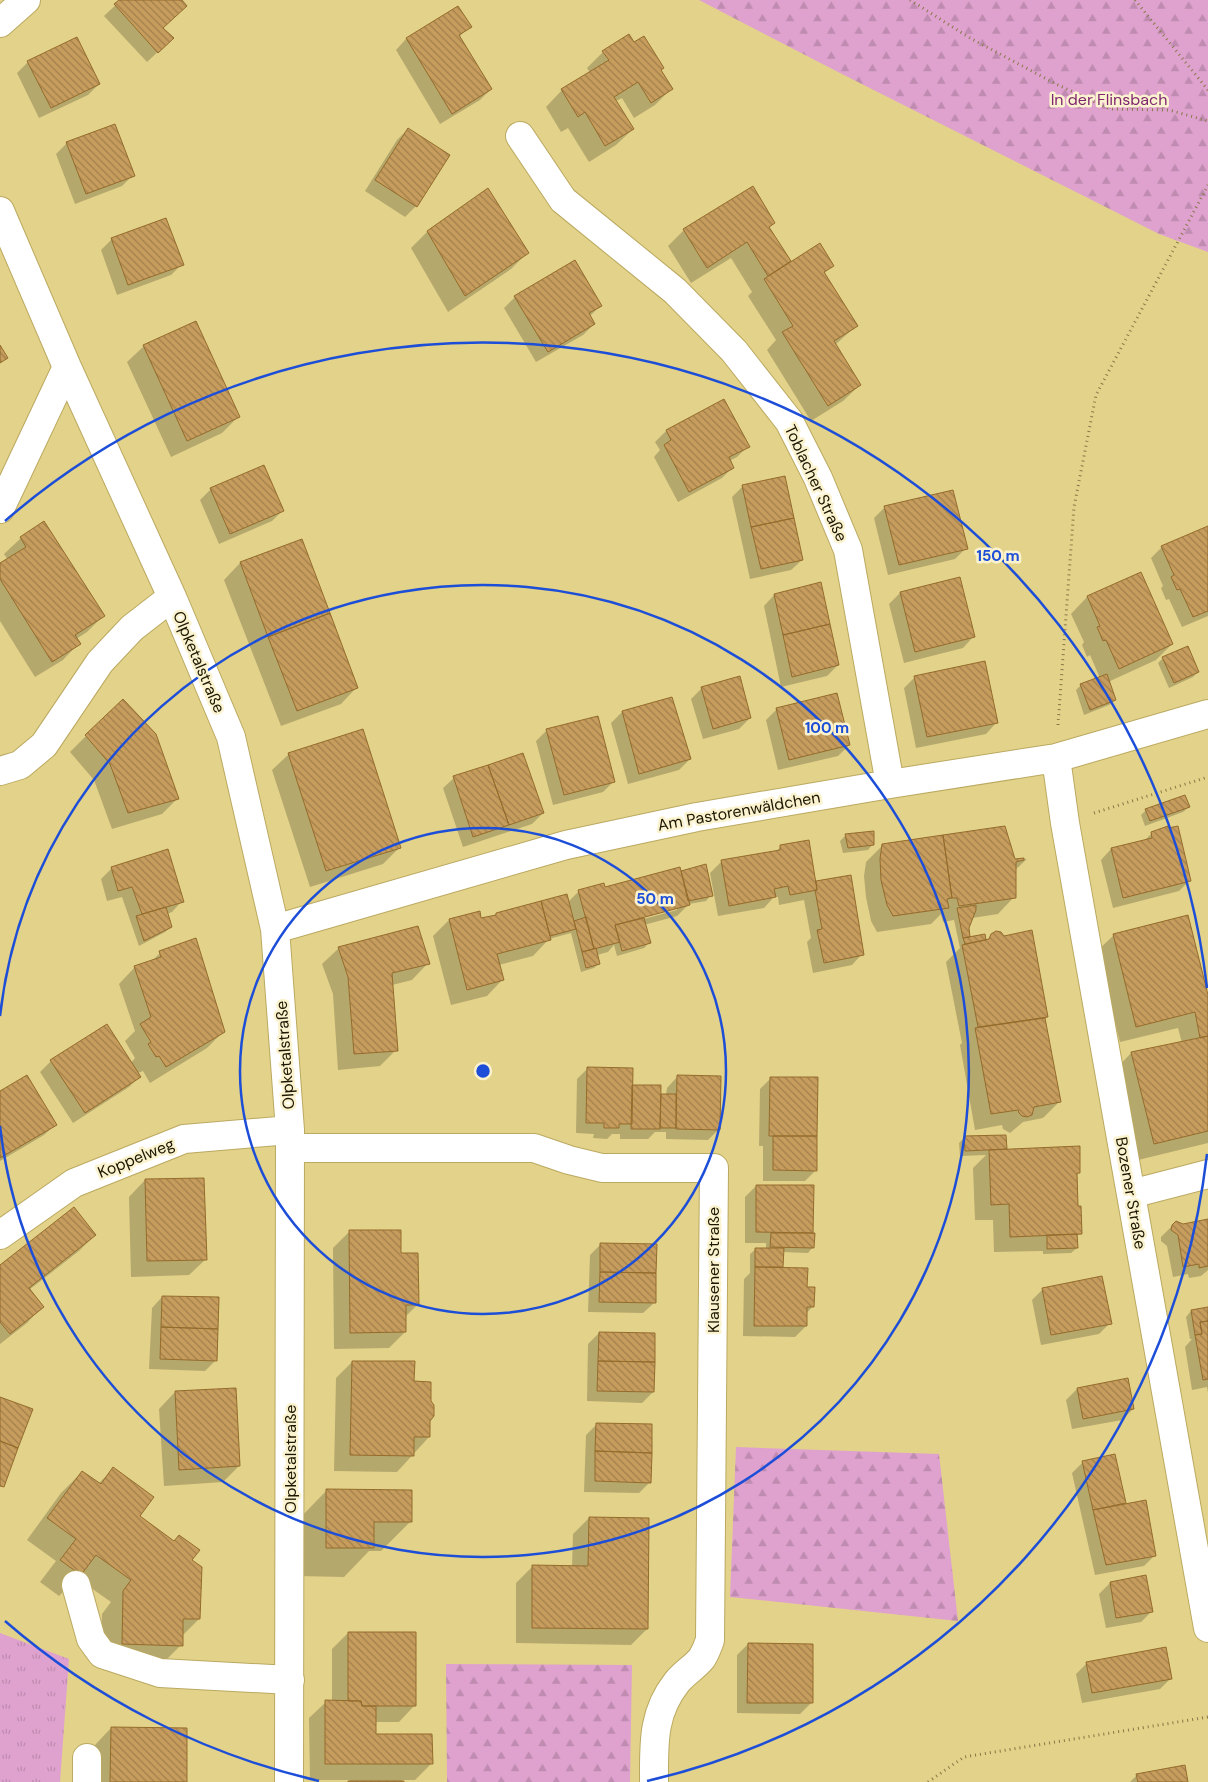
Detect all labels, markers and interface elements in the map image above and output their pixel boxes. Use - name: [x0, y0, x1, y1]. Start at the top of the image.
- park label: In der Flinsbach: [1051, 89, 1167, 110]
- street label: Toblacher Straße: [780, 421, 852, 545]
- text: 150 m: [977, 546, 1020, 566]
- street label: Olpketalstraße: [168, 608, 230, 716]
- text: 100 m: [805, 718, 849, 738]
- street label: Am Pastorenwäldchen: [656, 786, 822, 836]
- text: 50 m: [636, 889, 674, 909]
- street label: Olpketalstraße: [271, 1000, 299, 1110]
- centre of rings: [474, 1062, 492, 1080]
- street label: Koppelweg: [95, 1133, 177, 1183]
- street label: Bozener Straße: [1111, 1135, 1151, 1251]
- street label: Klausener Straße: [703, 1207, 724, 1333]
- street label: Olpketalstraße: [280, 1405, 301, 1513]

